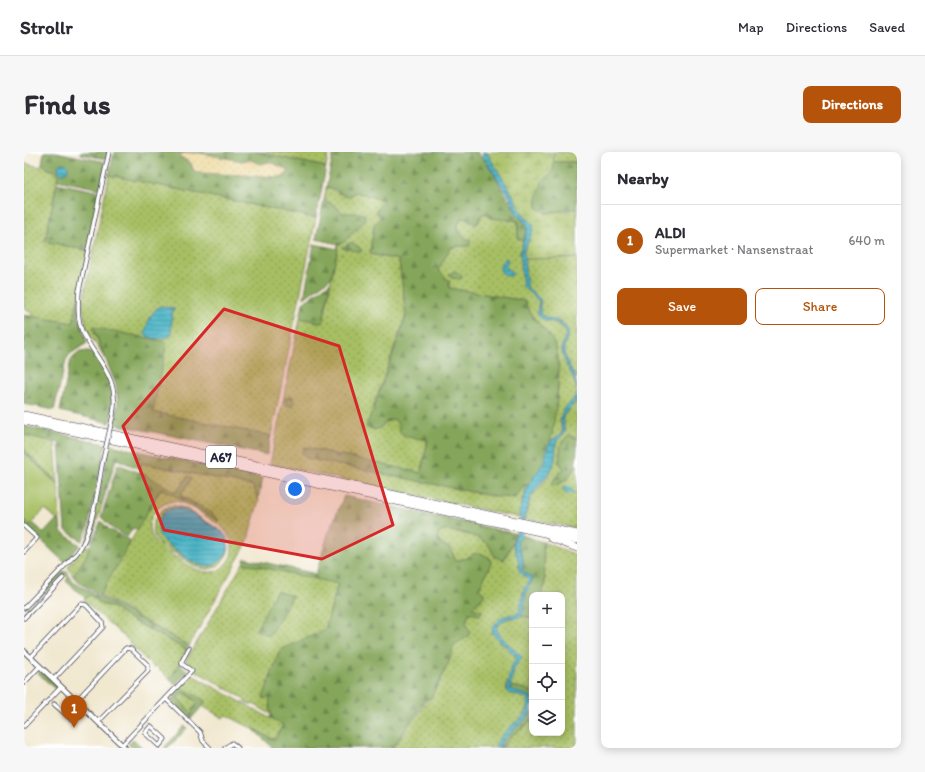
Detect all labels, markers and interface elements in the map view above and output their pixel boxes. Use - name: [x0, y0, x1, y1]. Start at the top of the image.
- text: Strollr: [20, 16, 73, 39]
- text: Map: [738, 19, 764, 36]
- text: Directions: [786, 19, 847, 36]
- text: Saved: [869, 19, 905, 36]
- button: Directions: [803, 86, 901, 123]
- text: Find us: [24, 87, 111, 121]
- text: Nearby: [617, 168, 669, 188]
- text: ALDI: [655, 224, 686, 242]
- text: 1: [627, 233, 633, 248]
- text: 640 m: [848, 233, 885, 248]
- text: Supermarket · Nansenstraat: [655, 242, 813, 257]
- button: Save: [617, 288, 747, 325]
- button: Share: [755, 288, 885, 325]
- road number: A67: [206, 446, 236, 468]
- your location: [285, 479, 305, 499]
- map controls: [529, 592, 565, 736]
- button: +: [529, 592, 565, 628]
- button: −: [529, 628, 565, 664]
- button: locate: [529, 664, 565, 700]
- pin: 1: [61, 695, 87, 728]
- button: layers: [529, 700, 565, 736]

